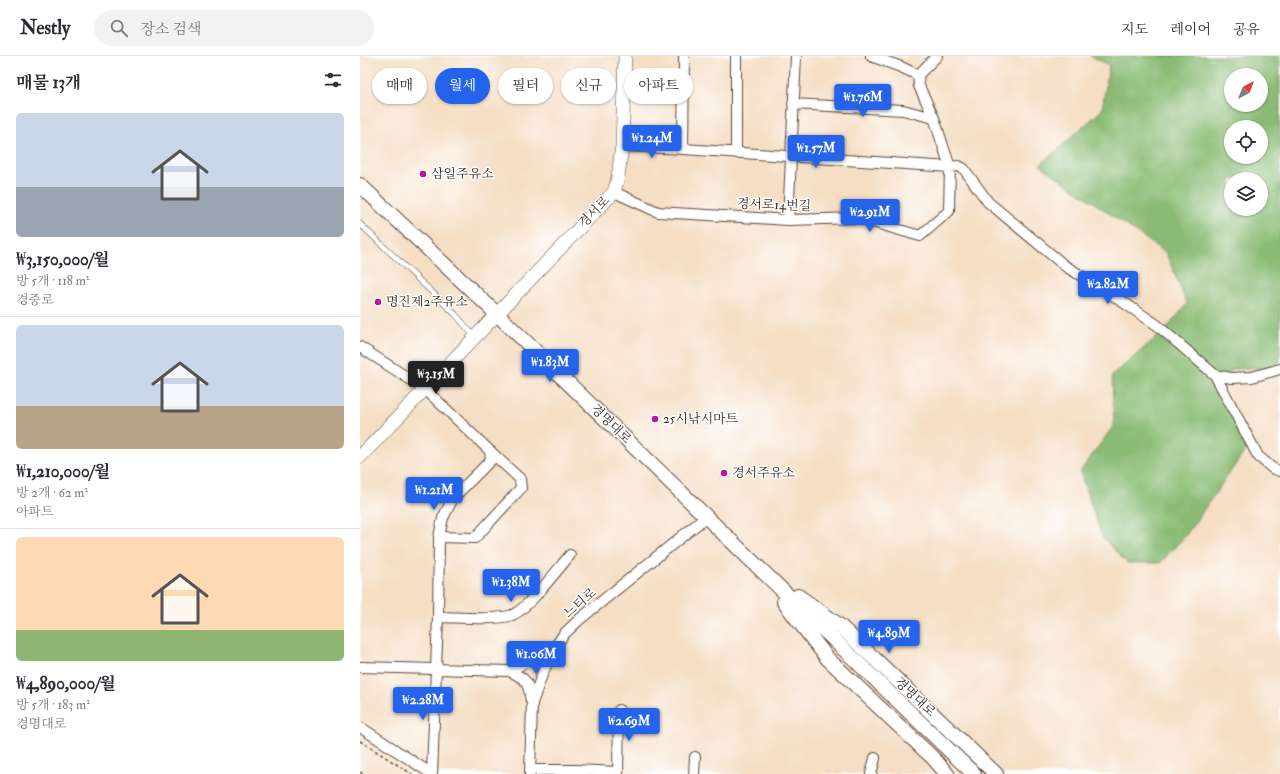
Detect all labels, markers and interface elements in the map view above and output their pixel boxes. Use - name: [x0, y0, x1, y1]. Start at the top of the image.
- search box: [94, 10, 374, 46]
- text: Nestly: [20, 16, 70, 40]
- icon: search: [108, 17, 130, 39]
- text: 장소 검색: [140, 20, 202, 39]
- text: 지도: [1121, 21, 1148, 38]
- text: 레이어: [1170, 21, 1211, 38]
- text: 공유: [1233, 21, 1260, 38]
- chip: 매매: [372, 68, 427, 104]
- chip: 월세: [435, 68, 490, 104]
- chip: 필터: [498, 68, 553, 104]
- chip: 신규: [561, 68, 616, 104]
- chip: 아파트: [624, 68, 693, 104]
- north arrow: [1224, 68, 1268, 112]
- map controls: [1224, 68, 1268, 216]
- icon: filters: [322, 69, 344, 91]
- text: 매물 13개: [16, 72, 81, 93]
- pin: ₩1.76M: [830, 84, 896, 118]
- text: ₩1.76M: [843, 89, 883, 105]
- button: locate: [1224, 120, 1268, 164]
- pin: ₩1.24M: [619, 125, 685, 159]
- text: ₩1.24M: [632, 130, 673, 146]
- pin: ₩1.57M: [783, 135, 849, 169]
- icon: home: [144, 139, 216, 211]
- text: ₩1.57M: [797, 140, 835, 156]
- place label: 삼일주유소: [431, 166, 494, 182]
- marker: 삼일주유소: [418, 169, 428, 179]
- button: layers: [1224, 172, 1268, 216]
- street label: 경서로: [575, 193, 613, 231]
- street label: 경서로14번길: [737, 196, 811, 214]
- pin: ₩2.91M: [837, 199, 903, 233]
- text: ₩2.91M: [850, 204, 890, 220]
- text: ₩3,150,000/월: [16, 249, 110, 270]
- pin: ₩2.82M: [1075, 271, 1141, 305]
- text: 방 5개 · 118 m²: [16, 273, 89, 289]
- text: ₩2.82M: [1087, 276, 1129, 292]
- text: 경중로: [16, 292, 54, 308]
- place label: 명진제2주유소: [386, 294, 468, 310]
- marker: 명진제2주유소: [373, 297, 383, 307]
- pin: ₩1.83M: [517, 349, 583, 383]
- icon: home: [144, 351, 216, 423]
- text: ₩1.83M: [531, 354, 569, 370]
- pin: ₩3.15M: [403, 361, 469, 395]
- text: ₩3.15M: [417, 366, 455, 382]
- street label: 경명대로: [587, 401, 635, 448]
- place label: 25시낚시마트: [663, 411, 738, 427]
- marker: 25시낚시마트: [650, 414, 660, 424]
- text: ₩1,210,000/월: [16, 461, 110, 482]
- place label: 경서주유소: [732, 465, 795, 481]
- marker: 경서주유소: [719, 468, 729, 478]
- pin: ₩1.21M: [401, 477, 467, 511]
- text: ₩1.21M: [415, 482, 453, 498]
- text: 방 2개 · 62 m²: [16, 485, 88, 501]
- text: 아파트: [16, 504, 54, 520]
- icon: home: [144, 563, 216, 635]
- pin: ₩1.38M: [478, 569, 544, 603]
- text: ₩1.38M: [492, 574, 530, 590]
- street label: 느티로: [560, 584, 600, 621]
- pin: ₩4.89M: [856, 620, 922, 654]
- text: ₩4.89M: [868, 625, 910, 641]
- pin: ₩1.06M: [503, 641, 569, 675]
- text: ₩1.06M: [516, 646, 556, 662]
- text: ₩4,890,000/월: [16, 673, 116, 694]
- street label: 경명대로: [891, 674, 939, 720]
- pin: ₩2.28M: [390, 687, 456, 721]
- text: ₩2.28M: [402, 692, 444, 708]
- text: 방 5개 · 183 m²: [16, 697, 90, 713]
- pin: ₩2.69M: [596, 708, 662, 742]
- text: ₩2.69M: [608, 713, 650, 729]
- text: 경명대로: [16, 716, 66, 732]

